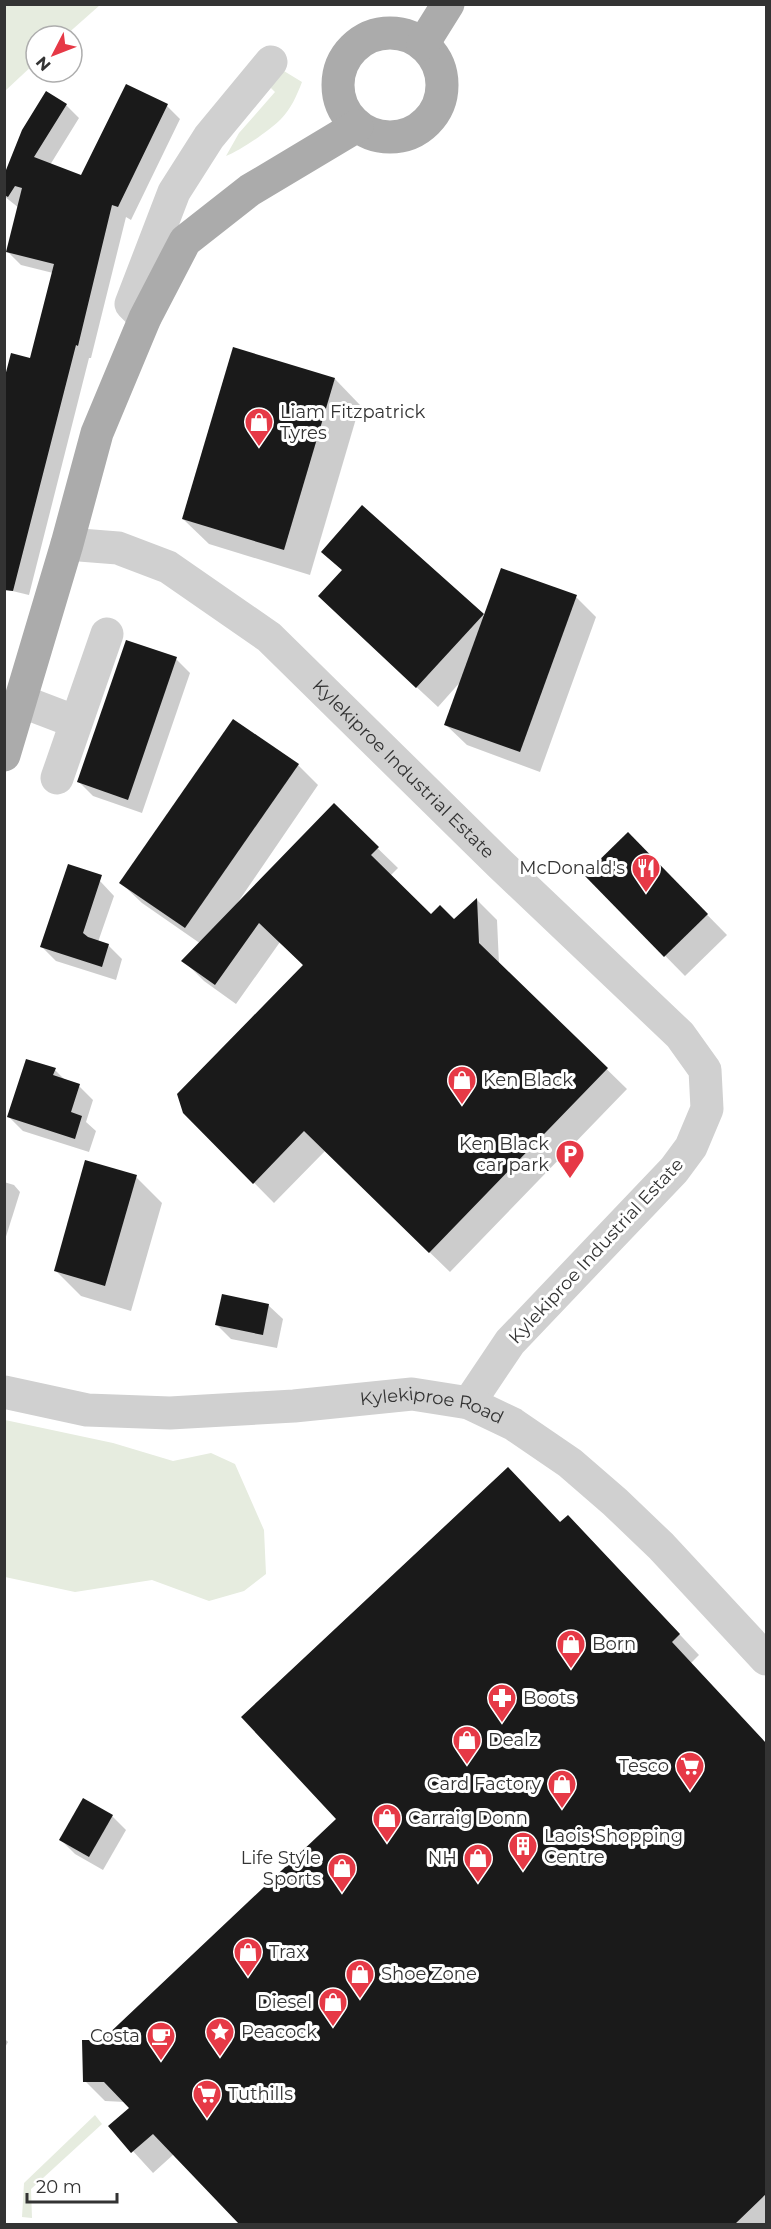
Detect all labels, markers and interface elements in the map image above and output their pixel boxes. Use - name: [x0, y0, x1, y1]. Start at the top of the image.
- north arrow: [24, 24, 84, 84]
- text: N: [32, 53, 55, 75]
- place label: Liam Fitzpatrick Tyres: [280, 401, 425, 444]
- shop icon: Liam Fitzpatrick Tyres: [243, 406, 275, 448]
- street label: Kylekiproe Industrial Estate: [308, 675, 499, 863]
- restaurant icon: McDonald's: [630, 852, 662, 894]
- place label: McDonald's: [519, 857, 625, 879]
- shop icon: Ken Black: [446, 1064, 478, 1106]
- place label: Ken Black: [483, 1069, 573, 1091]
- place label: Ken Black car park: [459, 1133, 549, 1176]
- parking icon: Ken Black car park: [554, 1138, 586, 1180]
- street label: Kylekiproe Industrial Estate: [504, 1153, 688, 1349]
- street label: Kylekiproe Road: [359, 1383, 507, 1429]
- shop icon: Born: [555, 1628, 587, 1670]
- place label: Born: [592, 1633, 636, 1655]
- pharmacy icon: Boots: [486, 1682, 518, 1724]
- place label: Boots: [523, 1687, 575, 1709]
- shop icon: Dealz: [451, 1724, 483, 1766]
- place label: Dealz: [488, 1729, 538, 1751]
- supermarket icon: Tesco: [674, 1750, 706, 1792]
- place label: Tesco: [619, 1755, 669, 1777]
- shop icon: Card Factory: [546, 1768, 578, 1810]
- place label: Card Factory: [427, 1773, 541, 1795]
- shop icon: Carraig Donn: [371, 1802, 403, 1844]
- place label: Carraig Donn: [408, 1807, 528, 1829]
- place label: Laois Shopping Centre: [544, 1825, 683, 1868]
- building icon: Laois Shopping Centre: [507, 1830, 539, 1872]
- shop icon: NH: [462, 1842, 494, 1884]
- place label: Life Style Sports: [241, 1847, 321, 1890]
- place label: NH: [428, 1847, 457, 1869]
- shop icon: Life Style Sports: [326, 1852, 358, 1894]
- shop icon: Trax: [232, 1936, 264, 1978]
- place label: Trax: [269, 1941, 306, 1963]
- shop icon: Shoe Zone: [344, 1958, 376, 2000]
- place label: Shoe Zone: [381, 1963, 477, 1985]
- shop icon: Diesel: [317, 1986, 349, 2028]
- place label: Diesel: [257, 1991, 312, 2013]
- place icon: Peacock: [204, 2016, 236, 2058]
- cafe icon: Costa: [145, 2020, 177, 2062]
- place label: Peacock: [241, 2021, 317, 2043]
- place label: Costa: [90, 2025, 140, 2047]
- supermarket icon: Tuthills: [191, 2078, 223, 2120]
- place label: Tuthills: [228, 2083, 293, 2105]
- scale bar: [27, 2166, 117, 2204]
- text: 20 m: [36, 2176, 82, 2198]

